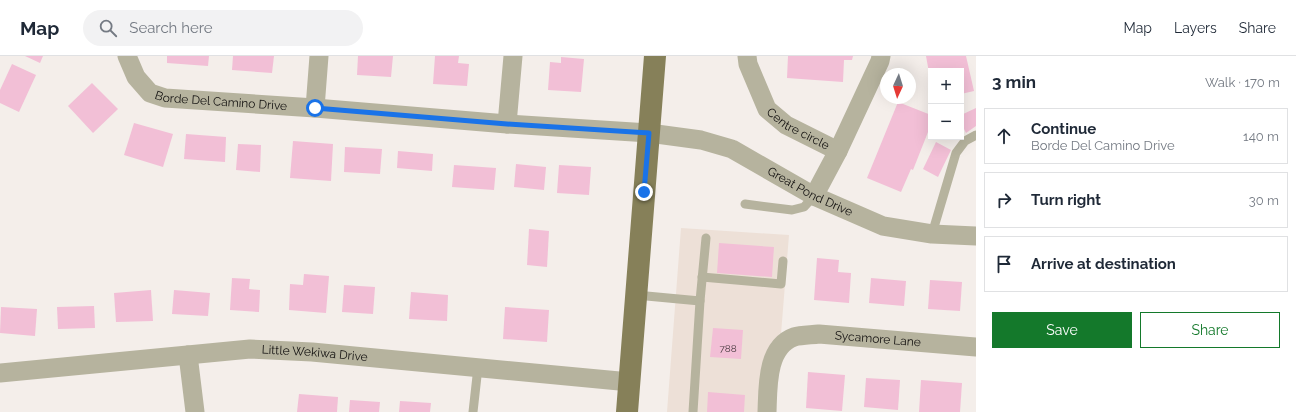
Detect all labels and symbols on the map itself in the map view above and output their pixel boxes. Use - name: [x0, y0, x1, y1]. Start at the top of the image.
- north arrow: [880, 68, 916, 104]
- street label: Borde Del Camino Drive: [153, 88, 288, 113]
- route start: [306, 99, 324, 117]
- street label: Centre circle: [764, 105, 832, 153]
- street label: Great Pond Drive: [765, 164, 855, 219]
- route end: [635, 183, 653, 201]
- street label: Sycamore Lane: [834, 328, 922, 349]
- street label: Little Wekiwa Drive: [261, 343, 368, 364]
- house number: 788: [719, 343, 737, 354]

